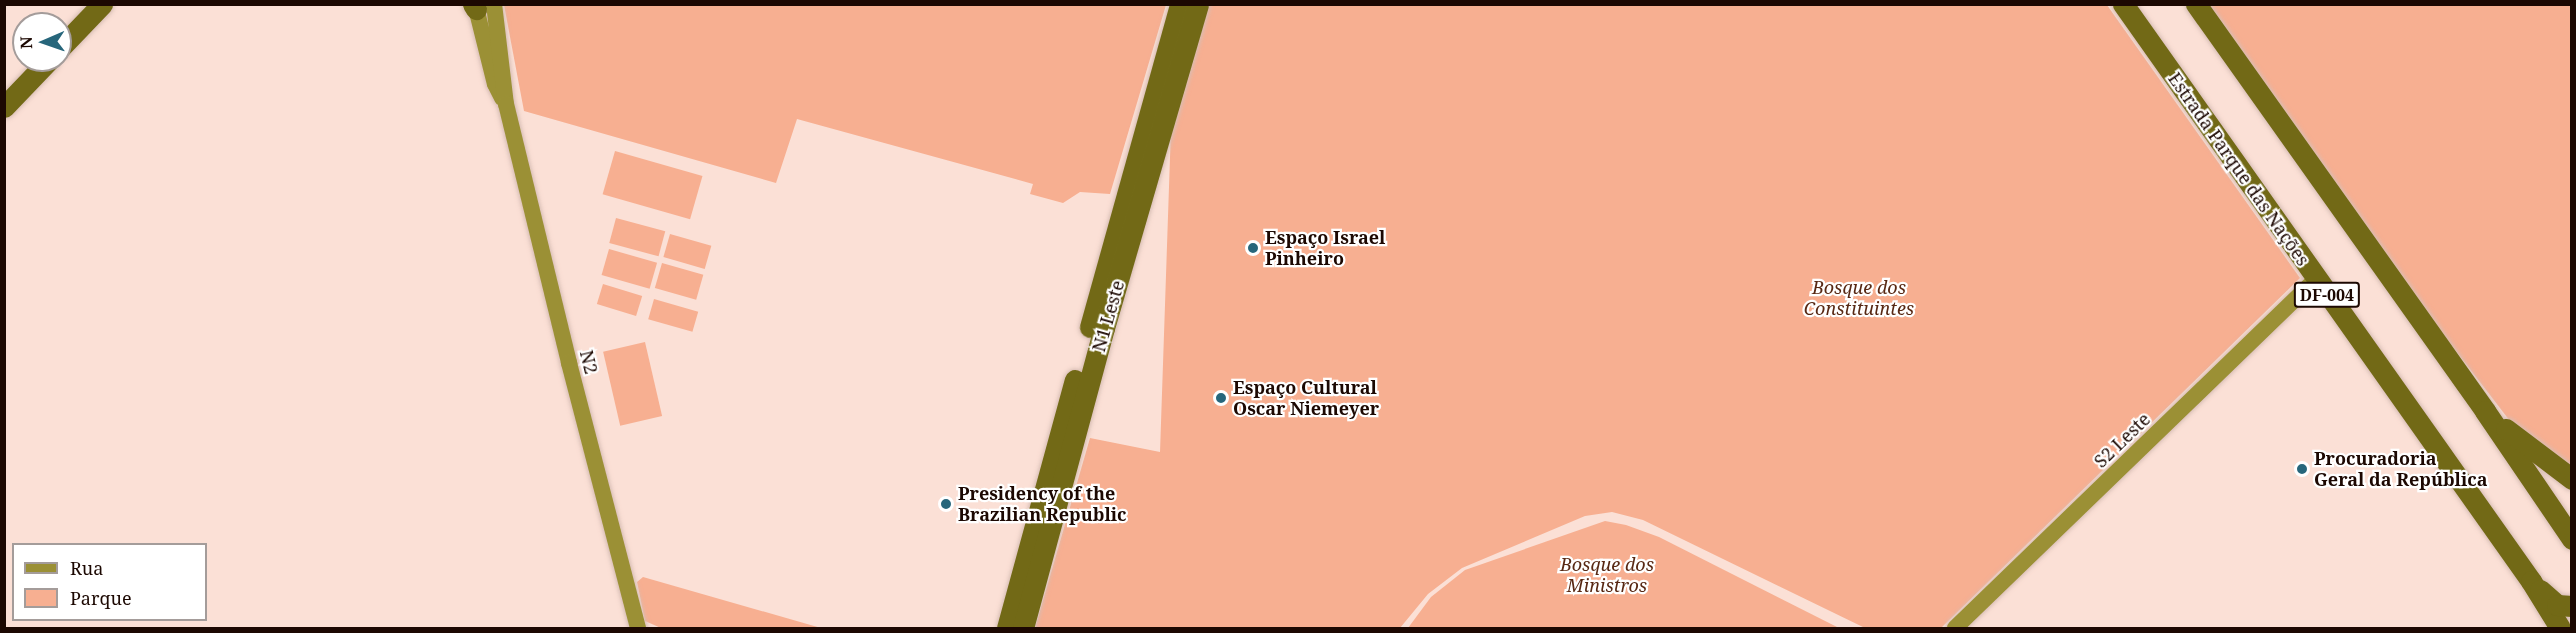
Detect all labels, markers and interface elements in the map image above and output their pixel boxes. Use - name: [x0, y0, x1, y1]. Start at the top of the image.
- north arrow: [12, 12, 72, 72]
- text: N: [15, 36, 37, 49]
- street label: Estrada Parque das Nações: [2164, 68, 2314, 270]
- place label: Espaço Israel Pinheiro: [1265, 227, 1385, 270]
- marker: Espaço Israel Pinheiro: [1246, 241, 1260, 255]
- park label: Bosque dos Constituintes: [1804, 277, 1914, 320]
- street label: N1 Leste: [1088, 278, 1128, 354]
- road number: DF-004: [2292, 282, 2362, 308]
- street label: N2: [576, 348, 602, 376]
- place label: Espaço Cultural Oscar Niemeyer: [1233, 377, 1379, 420]
- marker: Espaço Cultural Oscar Niemeyer: [1214, 391, 1228, 405]
- street label: S2 Leste: [2090, 408, 2154, 472]
- place label: Procuradoria Geral da República: [2314, 448, 2488, 490]
- marker: Procuradoria Geral da República: [2295, 462, 2309, 476]
- place label: Presidency of the Brazilian Republic: [958, 483, 1127, 526]
- marker: Presidency of the Brazilian Republic: [939, 497, 953, 511]
- legend: [12, 543, 207, 621]
- park label: Bosque dos Ministros: [1560, 554, 1654, 596]
- text: Rua: [70, 556, 103, 580]
- text: Parque: [70, 586, 132, 610]

